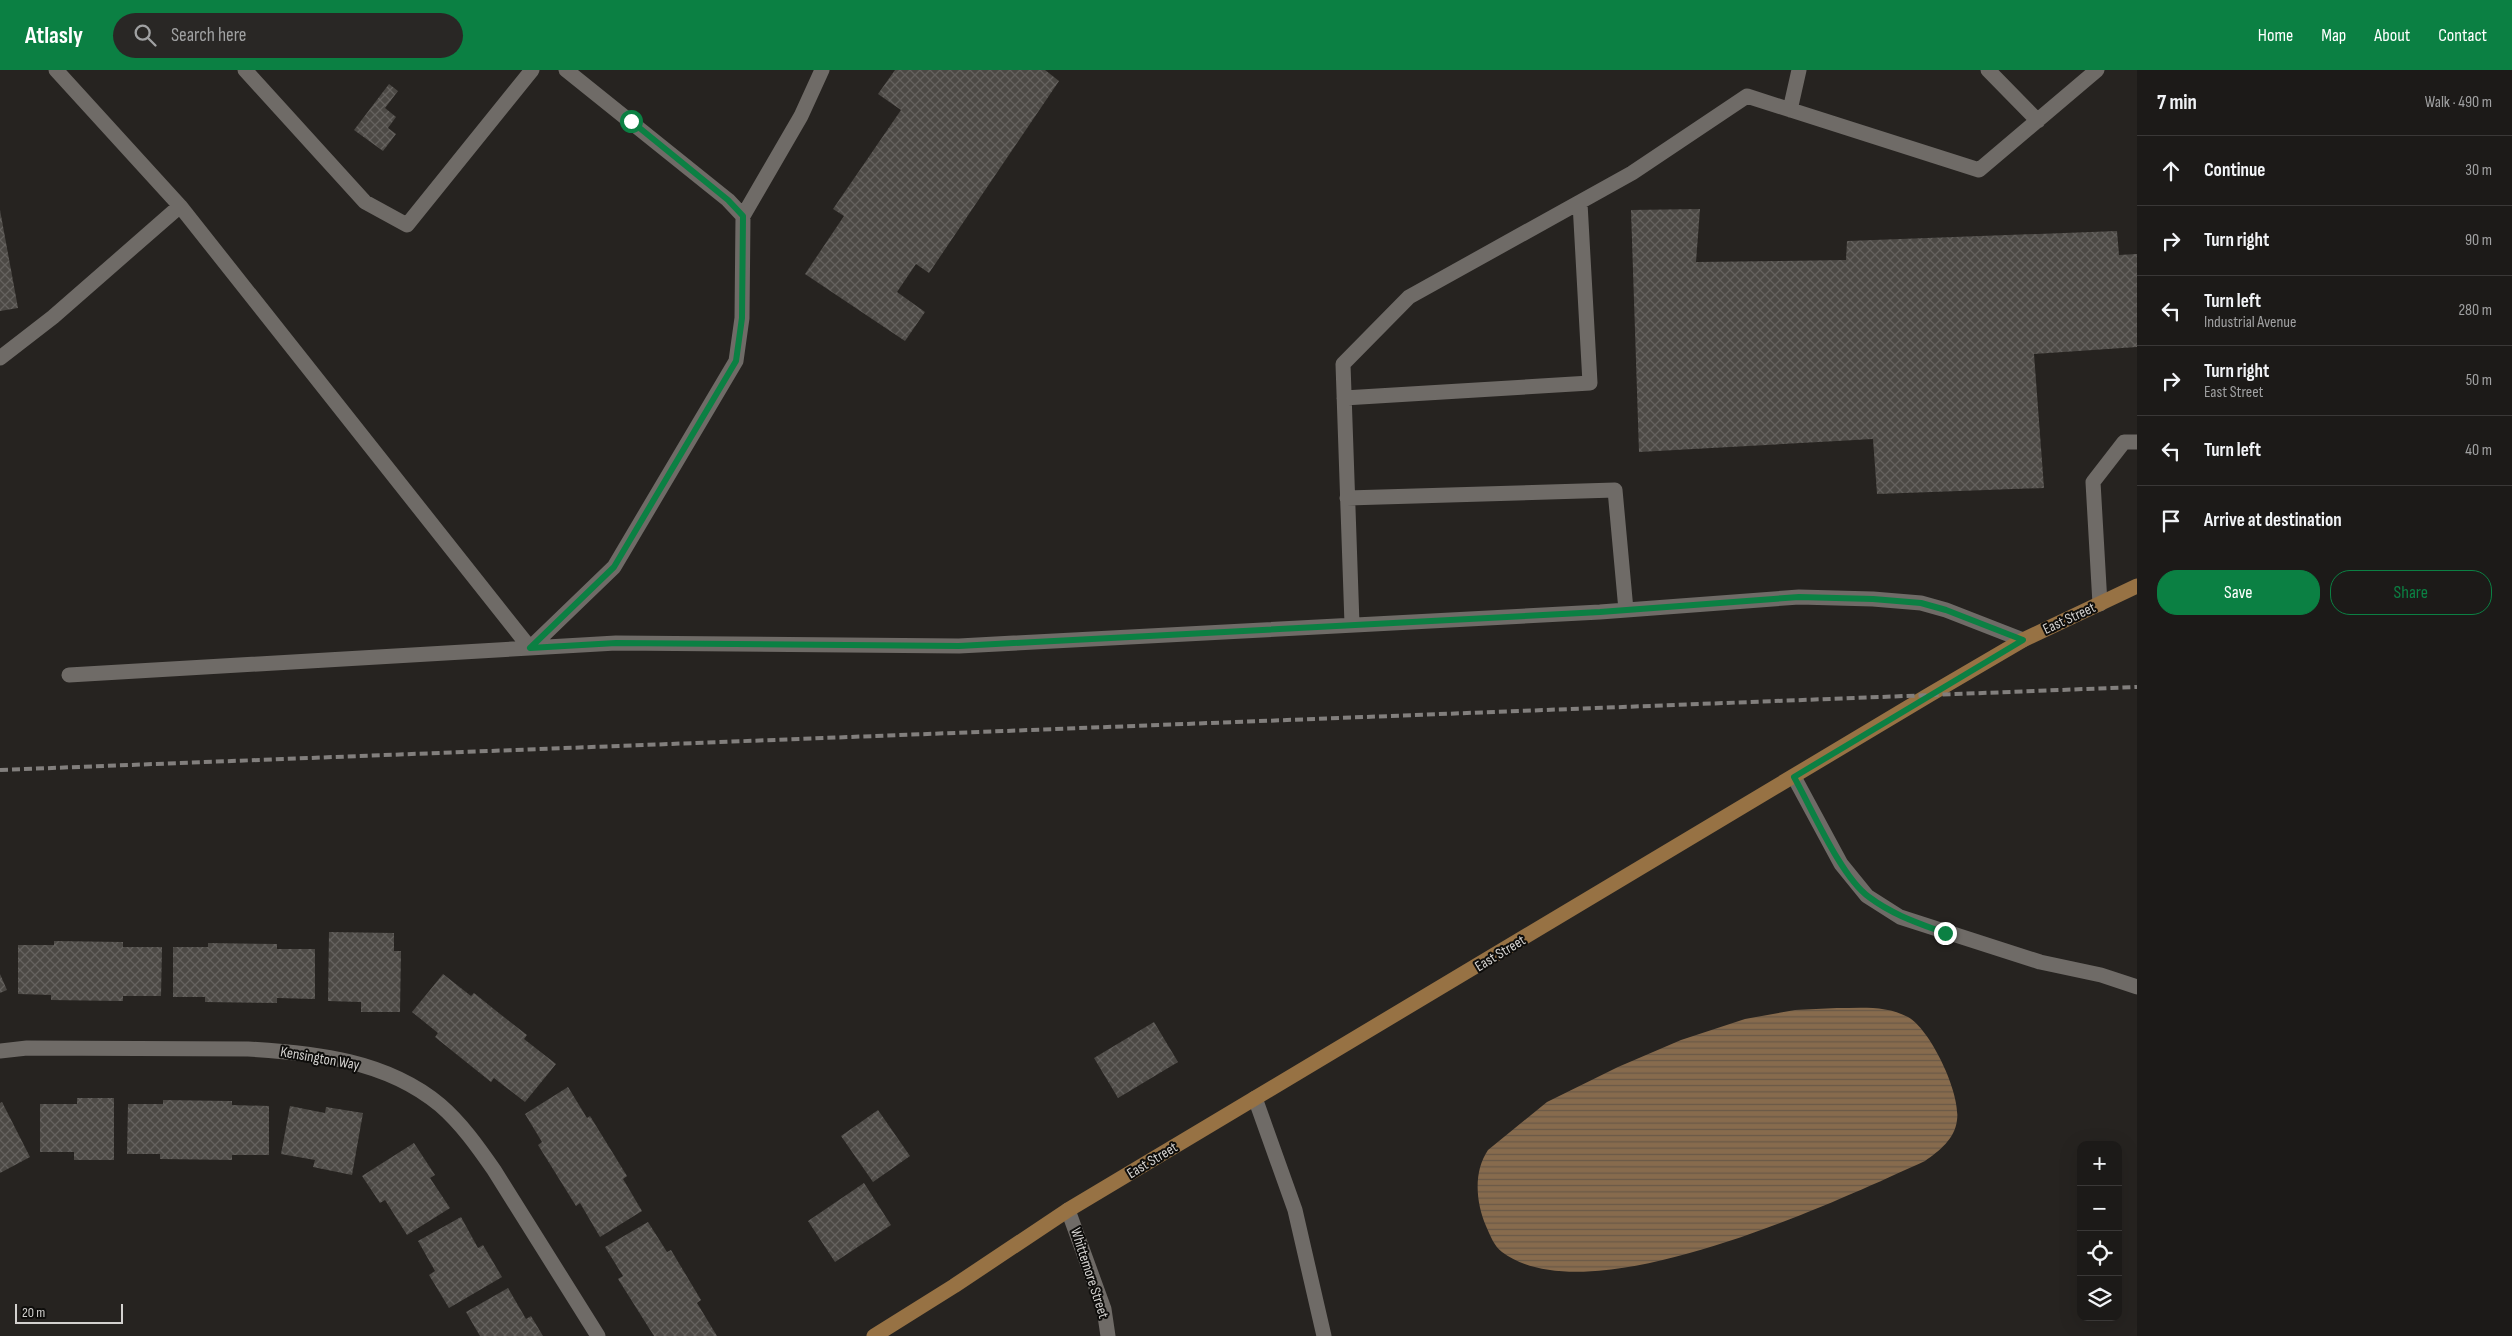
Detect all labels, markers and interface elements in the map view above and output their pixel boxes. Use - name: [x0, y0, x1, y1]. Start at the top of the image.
- search box: [113, 13, 463, 58]
- text: Atlasly: [25, 21, 83, 50]
- icon: search: [131, 21, 159, 49]
- text: Search here: [171, 24, 246, 47]
- text: Home: [2258, 25, 2293, 46]
- text: Map: [2321, 25, 2346, 46]
- text: About: [2374, 25, 2410, 46]
- text: Contact: [2438, 25, 2487, 46]
- text: 7 min: [2157, 90, 2197, 115]
- text: Walk · 490 m: [2425, 93, 2492, 112]
- route start: [620, 110, 643, 133]
- icon: ahead: [2157, 157, 2185, 185]
- text: Continue: [2204, 159, 2265, 182]
- text: 30 m: [2465, 161, 2492, 180]
- icon: right: [2157, 227, 2185, 255]
- text: Turn right: [2204, 229, 2269, 252]
- text: 90 m: [2465, 231, 2492, 250]
- text: Turn left: [2204, 290, 2261, 313]
- icon: left: [2157, 297, 2185, 325]
- text: 280 m: [2458, 301, 2492, 320]
- text: Industrial Avenue: [2204, 313, 2296, 332]
- text: Turn right: [2204, 360, 2269, 383]
- icon: right: [2157, 367, 2185, 395]
- text: 50 m: [2466, 371, 2492, 390]
- text: East Street: [2204, 383, 2263, 402]
- icon: left: [2157, 437, 2185, 465]
- text: Turn left: [2204, 439, 2261, 462]
- text: 40 m: [2465, 441, 2492, 460]
- icon: arrive: [2157, 507, 2185, 535]
- text: Arrive at destination: [2204, 509, 2342, 532]
- button: Save: [2157, 570, 2320, 615]
- button: Share: [2330, 570, 2492, 615]
- street label: East Street: [2040, 598, 2099, 639]
- route end: [1934, 922, 1957, 945]
- street label: East Street: [1471, 931, 1529, 976]
- street label: Kensington Way: [279, 1042, 361, 1075]
- street label: East Street: [1123, 1138, 1181, 1183]
- map controls: [2077, 1141, 2122, 1321]
- button: +: [2077, 1141, 2122, 1186]
- button: −: [2077, 1186, 2122, 1231]
- street label: Whittemore Street: [1066, 1226, 1113, 1321]
- button: locate: [2077, 1231, 2122, 1276]
- button: layers: [2077, 1276, 2122, 1321]
- scale bar: [15, 1301, 122, 1324]
- text: 20 m: [22, 1304, 45, 1321]

